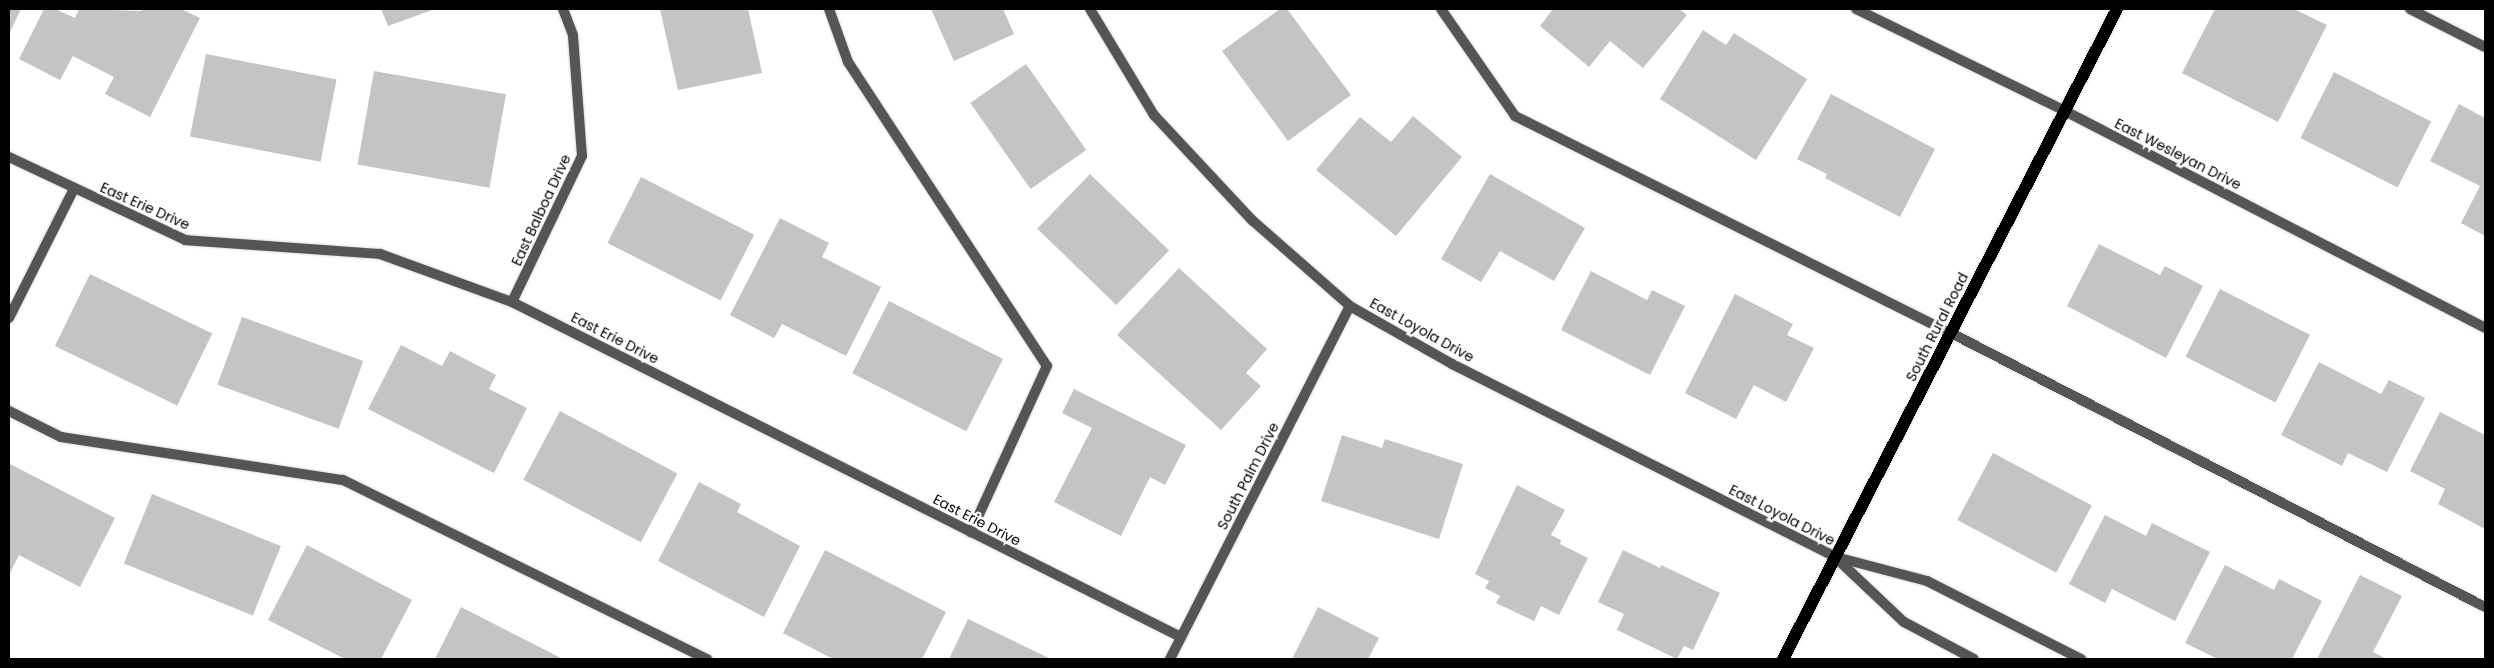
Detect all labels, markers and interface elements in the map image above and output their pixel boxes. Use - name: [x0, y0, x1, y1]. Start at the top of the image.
- street label: East Wesleyan Drive: [2112, 115, 2244, 193]
- street label: East Balboa Drive: [508, 152, 574, 268]
- street label: East Erie Drive: [98, 179, 192, 233]
- street label: South Rural Road: [1902, 270, 1972, 384]
- street label: East Loyola Drive: [1367, 294, 1477, 366]
- street label: East Erie Drive: [568, 309, 662, 367]
- street label: South Palm Drive: [1214, 420, 1282, 532]
- street label: East Loyola Drive: [1726, 481, 1838, 549]
- street label: East Erie Drive: [930, 491, 1024, 549]

